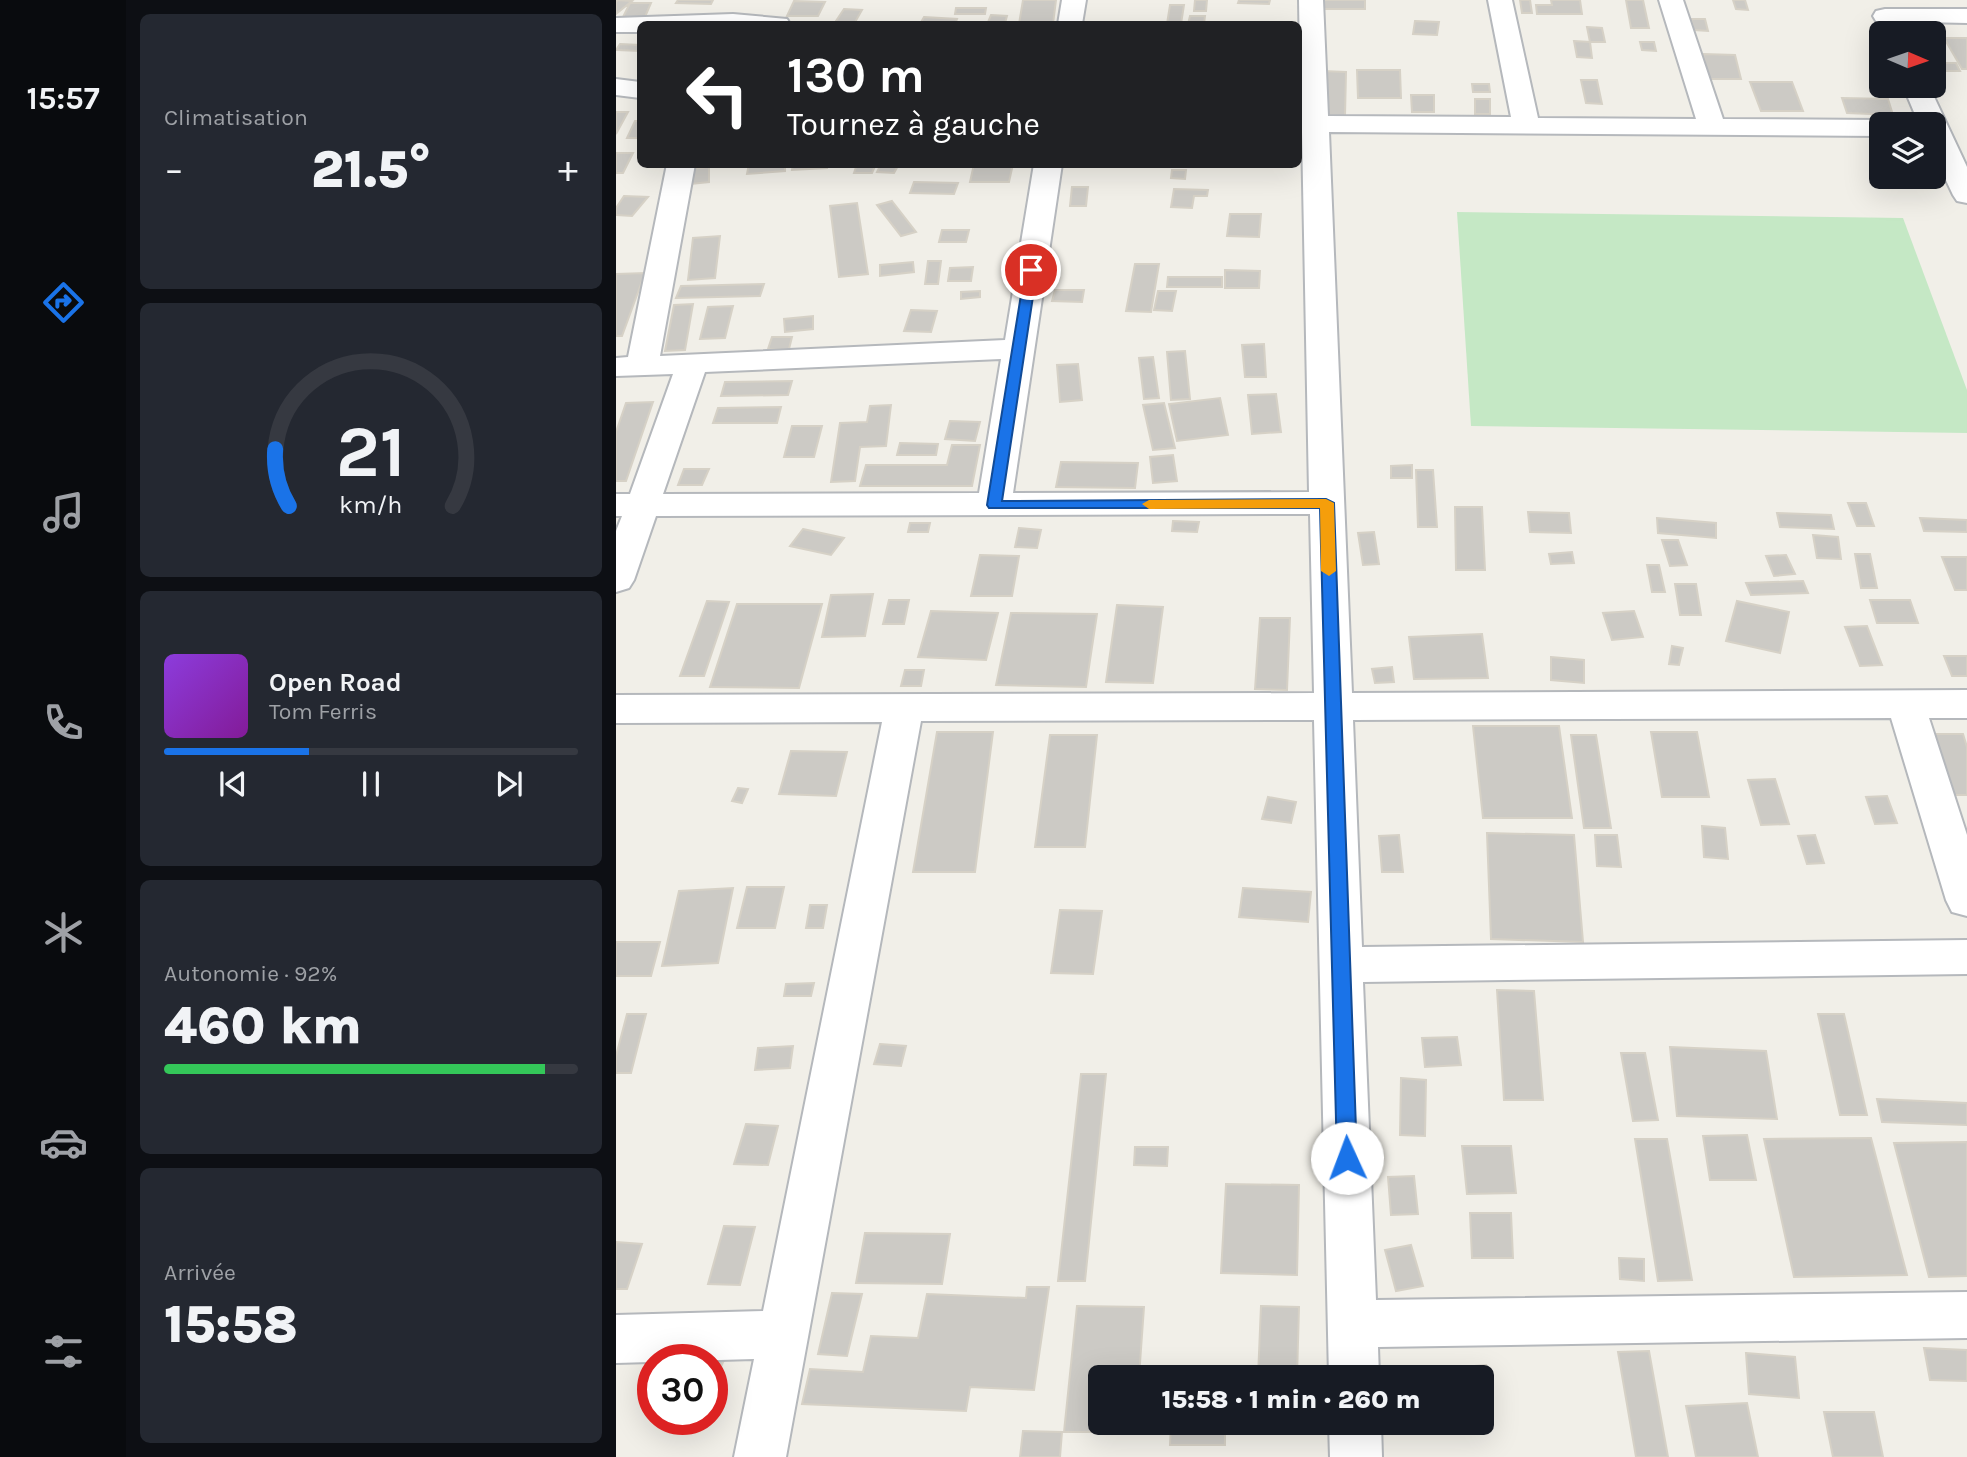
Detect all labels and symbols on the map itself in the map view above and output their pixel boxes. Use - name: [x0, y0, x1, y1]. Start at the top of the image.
- north arrow: [1869, 21, 1946, 98]
- pin: [1001, 240, 1061, 300]
- position arrow: [1310, 1121, 1384, 1195]
- speed limit sign: 30: [637, 1344, 728, 1435]

